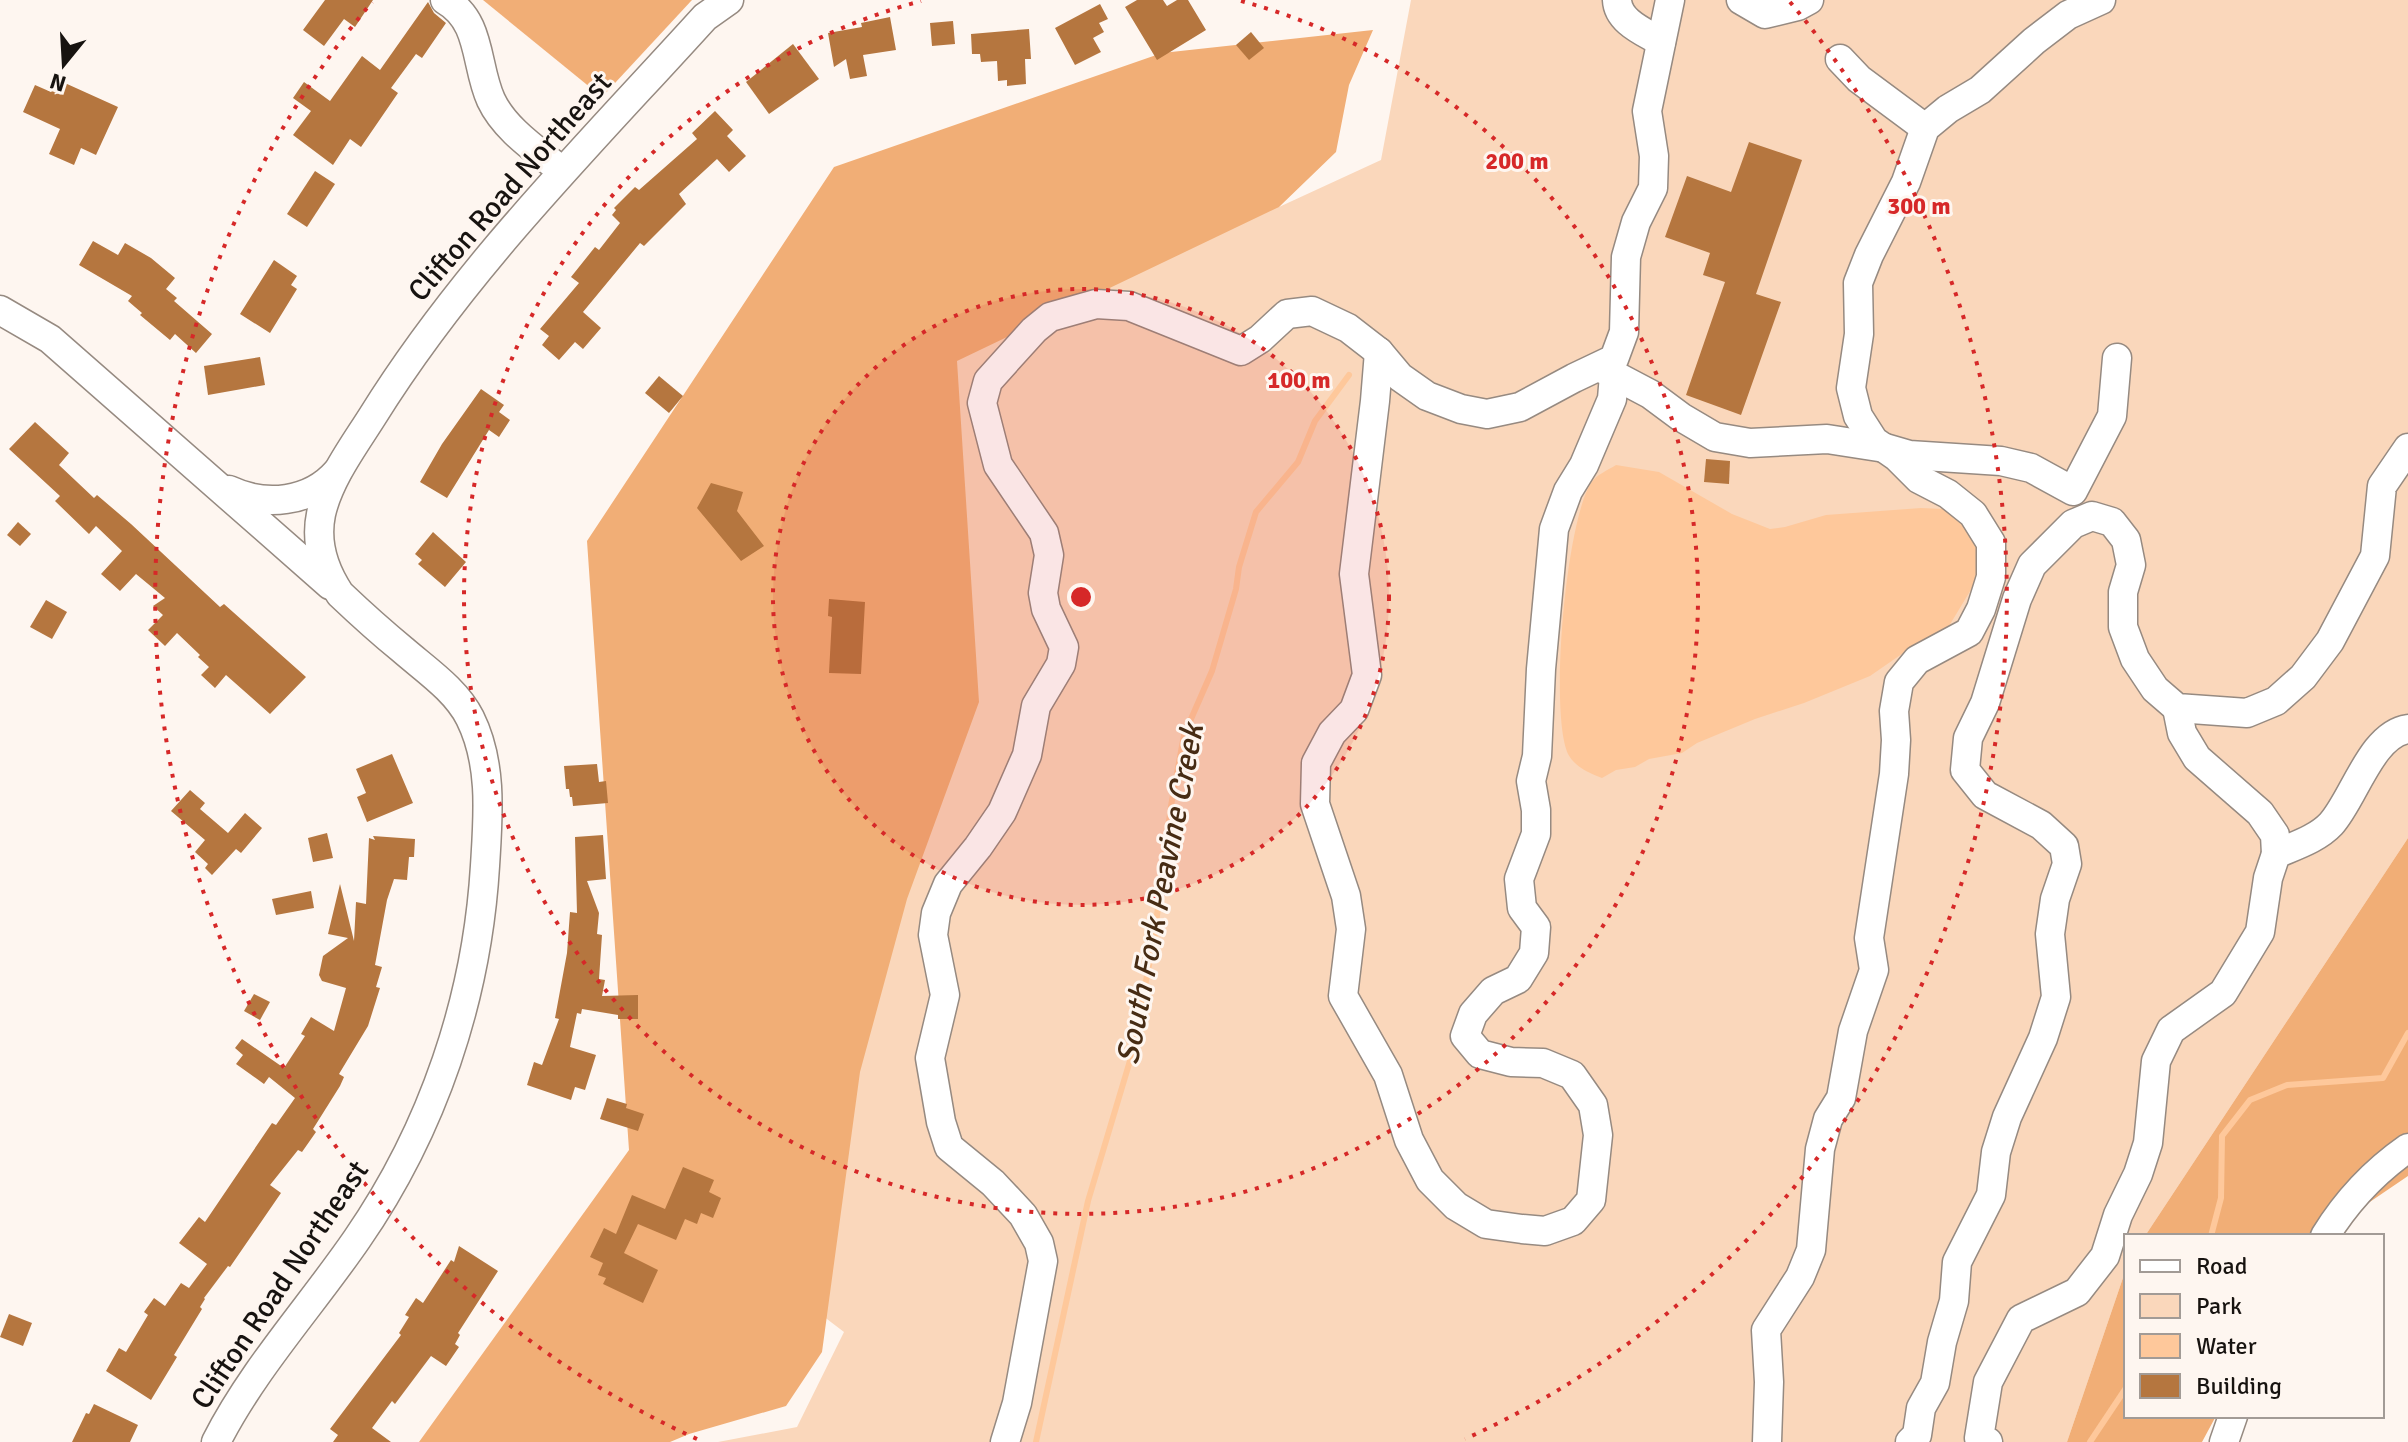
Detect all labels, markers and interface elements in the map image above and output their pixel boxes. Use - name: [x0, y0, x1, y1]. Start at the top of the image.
- north arrow: [24, 24, 104, 104]
- street label: Clifton Road Northeast: [400, 65, 620, 309]
- text: N: [47, 67, 69, 98]
- text: 200 m: [1485, 146, 1549, 176]
- text: 300 m: [1887, 191, 1951, 221]
- text: 100 m: [1267, 365, 1331, 395]
- centre of rings: [1067, 583, 1095, 611]
- water label: South Fork Peavine Creek: [1108, 718, 1213, 1067]
- street label: Clifton Road Northeast: [183, 1154, 377, 1416]
- legend: [2124, 1234, 2384, 1418]
- text: Road: [2196, 1251, 2247, 1281]
- text: Park: [2196, 1291, 2242, 1321]
- text: Water: [2196, 1331, 2257, 1361]
- text: Building: [2196, 1371, 2282, 1401]

